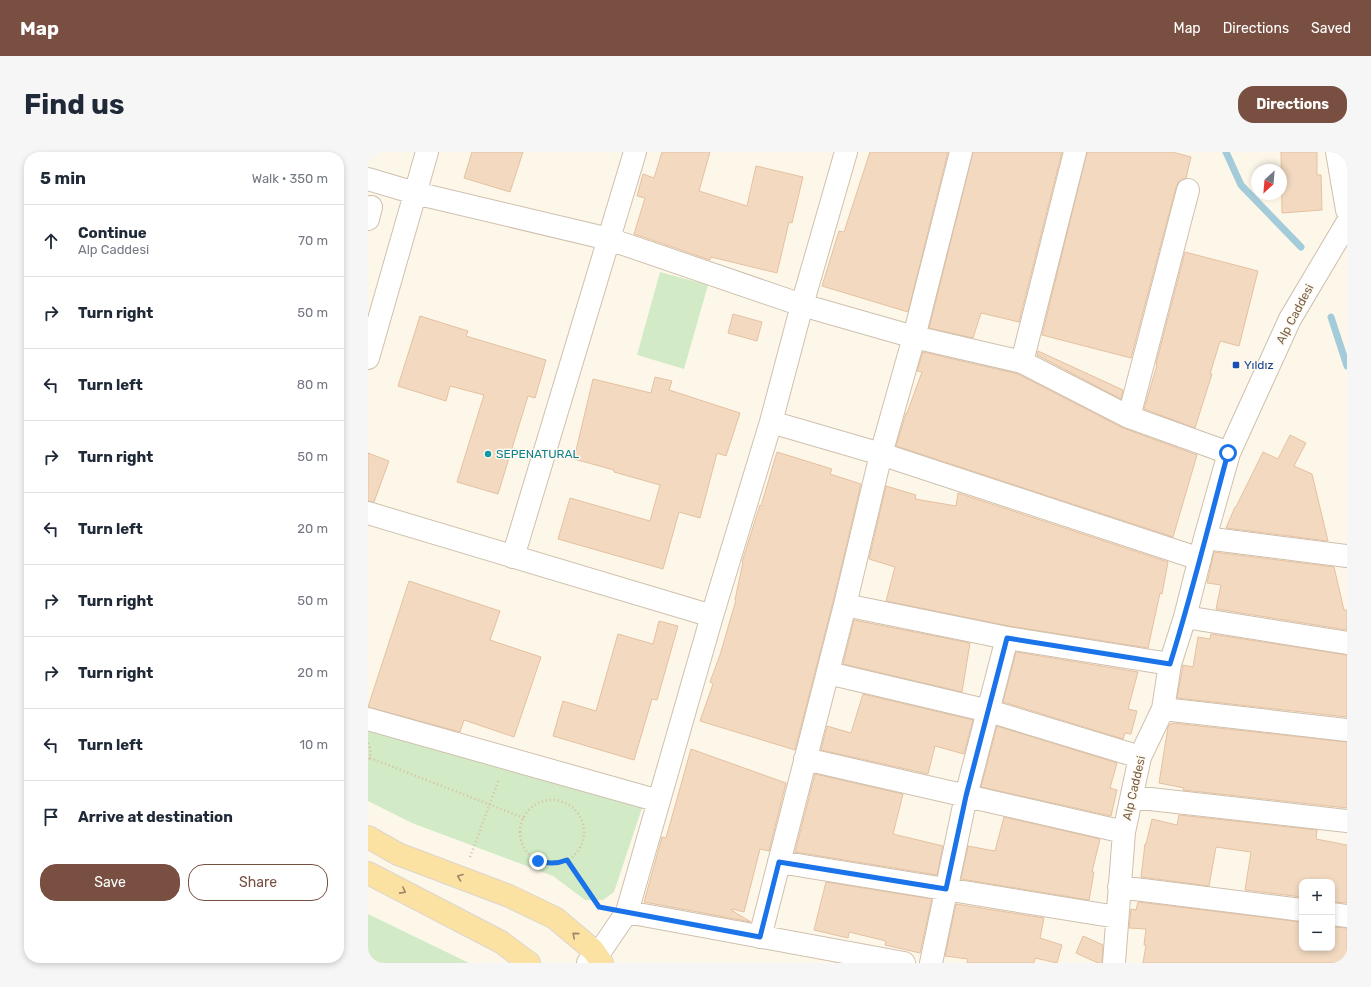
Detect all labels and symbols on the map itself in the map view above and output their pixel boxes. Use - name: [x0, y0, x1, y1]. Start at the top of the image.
- north arrow: [1251, 164, 1287, 200]
- street label: Alp Caddesi: [1273, 282, 1317, 346]
- place label: Yıldız: [1244, 358, 1274, 372]
- marker: Yıldız: [1231, 360, 1241, 370]
- route start: [1219, 444, 1237, 462]
- place label: SEPENATURAL: [496, 447, 579, 461]
- marker: SEPENATURAL: [483, 449, 493, 459]
- street label: Alp Caddesi: [1120, 754, 1148, 822]
- route end: [529, 852, 547, 870]
- one-way arrow: [457, 874, 464, 882]
- one-way arrow: [399, 886, 406, 893]
- one-way arrow: [572, 933, 580, 940]

